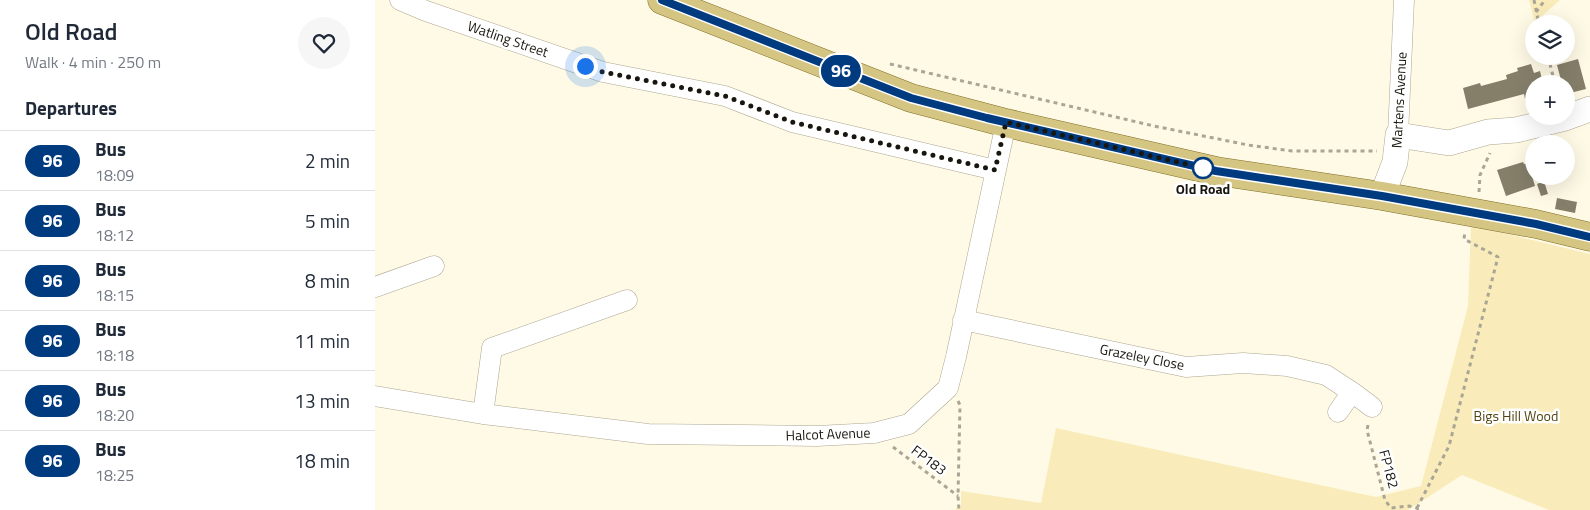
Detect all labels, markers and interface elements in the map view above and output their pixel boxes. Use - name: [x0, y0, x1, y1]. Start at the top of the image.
- text: Old Road: [25, 13, 118, 49]
- street label: Watling Street: [465, 15, 552, 62]
- map controls: [1525, 15, 1575, 185]
- button: layers: [1525, 15, 1575, 65]
- button: heart: [298, 17, 350, 69]
- text: Walk · 4 min · 250 m: [25, 50, 161, 74]
- street label: Martens Avenue: [1385, 51, 1412, 149]
- your location: [573, 54, 598, 79]
- line badge: 96: [819, 55, 863, 87]
- text: 96: [831, 57, 851, 84]
- button: +: [1525, 75, 1575, 125]
- text: Departures: [25, 93, 117, 122]
- text: Bus: [95, 134, 126, 163]
- button: −: [1525, 135, 1575, 185]
- text: 2 min: [305, 146, 350, 175]
- text: 96: [42, 147, 63, 174]
- marker: Old Road: [1192, 157, 1214, 179]
- text: 18:09: [95, 163, 134, 187]
- place label: Old Road: [1176, 178, 1230, 199]
- text: Bus: [95, 194, 126, 223]
- text: 5 min: [305, 206, 350, 235]
- text: 96: [42, 207, 63, 234]
- text: 18:12: [95, 223, 134, 247]
- text: Bus: [95, 254, 126, 283]
- text: 8 min: [305, 266, 350, 295]
- text: 96: [42, 267, 63, 294]
- text: 18:15: [95, 283, 134, 307]
- text: Bus: [95, 314, 126, 343]
- text: 11 min: [294, 326, 350, 355]
- text: 96: [42, 327, 63, 354]
- street label: Grazeley Close: [1098, 338, 1186, 375]
- text: 18:18: [95, 343, 134, 367]
- text: Bus: [95, 374, 126, 403]
- text: 13 min: [294, 386, 350, 415]
- text: 96: [42, 387, 63, 414]
- text: 18:20: [95, 403, 134, 427]
- park label: Bigs Hill Wood: [1474, 405, 1558, 426]
- street label: Halcot Avenue: [785, 422, 871, 445]
- text: Bus: [95, 434, 126, 463]
- street label: FP183: [907, 439, 951, 480]
- text: 18 min: [294, 446, 350, 475]
- text: 96: [42, 447, 63, 474]
- street label: FP182: [1374, 447, 1405, 491]
- text: 18:25: [95, 463, 134, 487]

